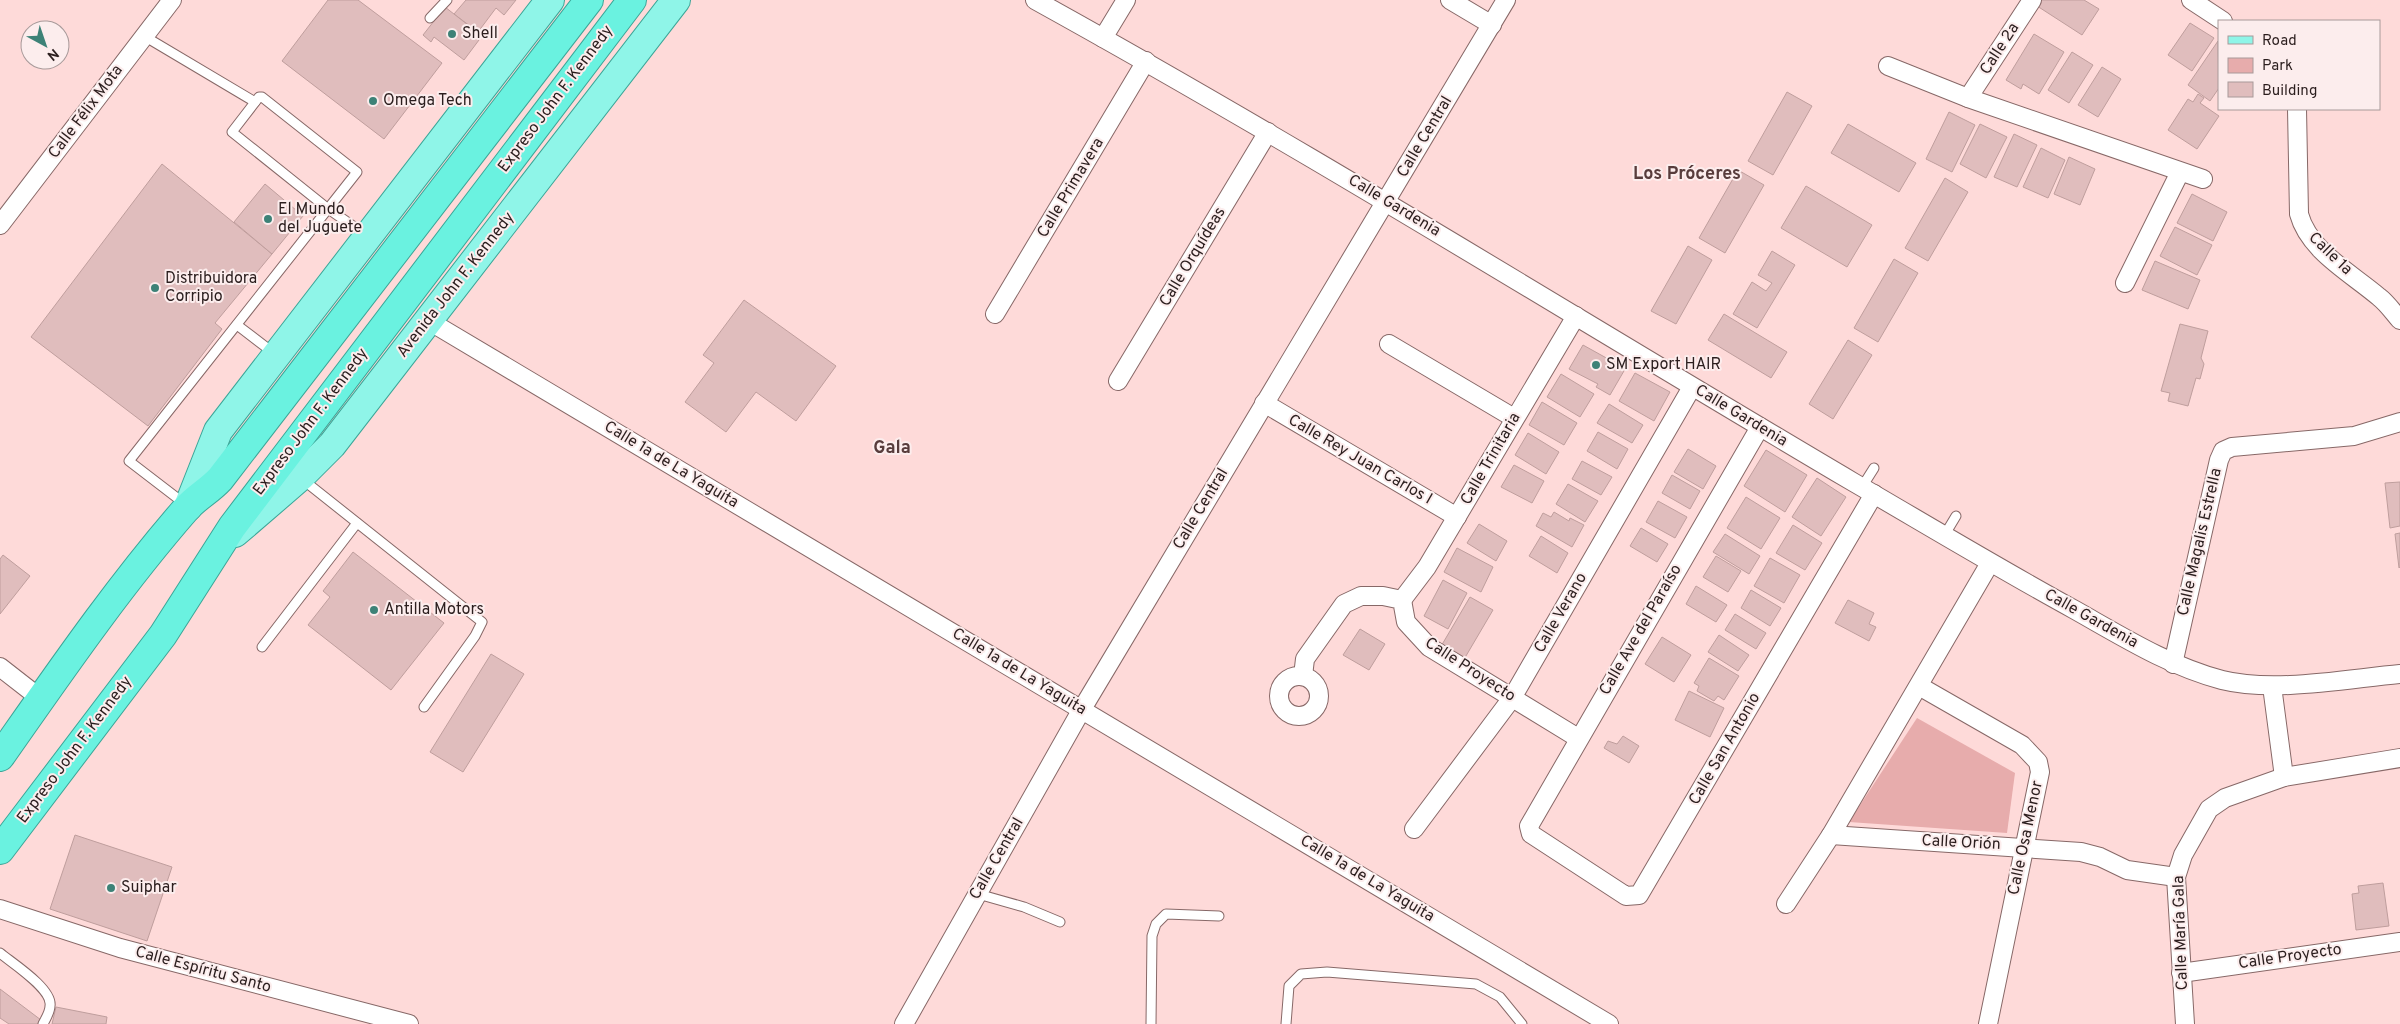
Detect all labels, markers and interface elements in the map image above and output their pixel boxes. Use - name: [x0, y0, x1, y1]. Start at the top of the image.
- street label: Calle 2a: [1976, 19, 2024, 79]
- north arrow: [20, 20, 70, 70]
- legend: [2218, 20, 2380, 110]
- street label: Expreso John F. Kennedy: [494, 21, 618, 177]
- place label: Shell: [462, 24, 498, 44]
- marker: Shell: [446, 28, 458, 40]
- text: Road: [2262, 32, 2297, 51]
- text: N: [43, 44, 62, 64]
- text: Park: [2262, 57, 2293, 76]
- street label: Calle Félix Mota: [44, 61, 128, 163]
- text: Building: [2262, 82, 2317, 101]
- place label: Omega Tech: [383, 91, 472, 111]
- street label: Calle Central: [1393, 93, 1457, 181]
- marker: Omega Tech: [367, 95, 379, 107]
- street label: Calle Primavera: [1033, 134, 1109, 242]
- district label: Los Próceres: [1633, 163, 1741, 186]
- street label: Calle Gardenia: [1344, 171, 1444, 241]
- place label: El Mundo del Juguete: [278, 200, 362, 238]
- street label: Calle Orquídeas: [1155, 204, 1231, 310]
- street label: Avenida John F. Kennedy: [393, 208, 519, 362]
- marker: El Mundo del Juguete: [262, 213, 274, 225]
- street label: Calle 1a: [2304, 228, 2356, 280]
- place label: Distribuidora Corripio: [165, 269, 257, 307]
- marker: Distribuidora Corripio: [149, 282, 161, 294]
- street label: Expreso John F. Kennedy: [249, 344, 373, 500]
- place label: SM Export HAIR: [1606, 355, 1721, 375]
- marker: SM Export HAIR: [1590, 359, 1602, 371]
- street label: Calle Gardenia: [1691, 381, 1791, 451]
- street label: Calle Trinitaria: [1457, 409, 1525, 509]
- street label: Calle Rey Juan Carlos I: [1284, 410, 1436, 510]
- street label: Calle 1a de La Yaguita: [600, 417, 742, 513]
- district label: Gala: [873, 437, 911, 460]
- street label: Calle Central: [1169, 465, 1233, 553]
- street label: Calle Magalis Estrella: [2173, 466, 2227, 618]
- street label: Calle Ave del Paraíso: [1595, 561, 1687, 699]
- street label: Calle Verano: [1530, 569, 1592, 657]
- street label: Calle Gardenia: [2041, 585, 2141, 653]
- place label: Antilla Motors: [384, 600, 484, 620]
- marker: Antilla Motors: [368, 604, 380, 616]
- street label: Calle 1a de La Yaguita: [948, 624, 1090, 720]
- street label: Calle Proyecto: [1421, 633, 1519, 707]
- street label: Expreso John F. Kennedy: [13, 672, 137, 828]
- street label: Calle San Antonio: [1685, 689, 1765, 809]
- street label: Calle Osa Menor: [2004, 779, 2048, 897]
- street label: Calle Central: [965, 814, 1029, 904]
- street label: Calle 1a de La Yaguita: [1296, 831, 1438, 927]
- street label: Calle Orión: [1921, 831, 2001, 855]
- street label: Calle María Gala: [2169, 875, 2193, 991]
- place label: Suiphar: [121, 878, 177, 898]
- marker: Suiphar: [105, 882, 117, 894]
- street label: Calle Proyecto: [2237, 940, 2343, 974]
- street label: Calle Espíritu Santo: [133, 942, 273, 998]

